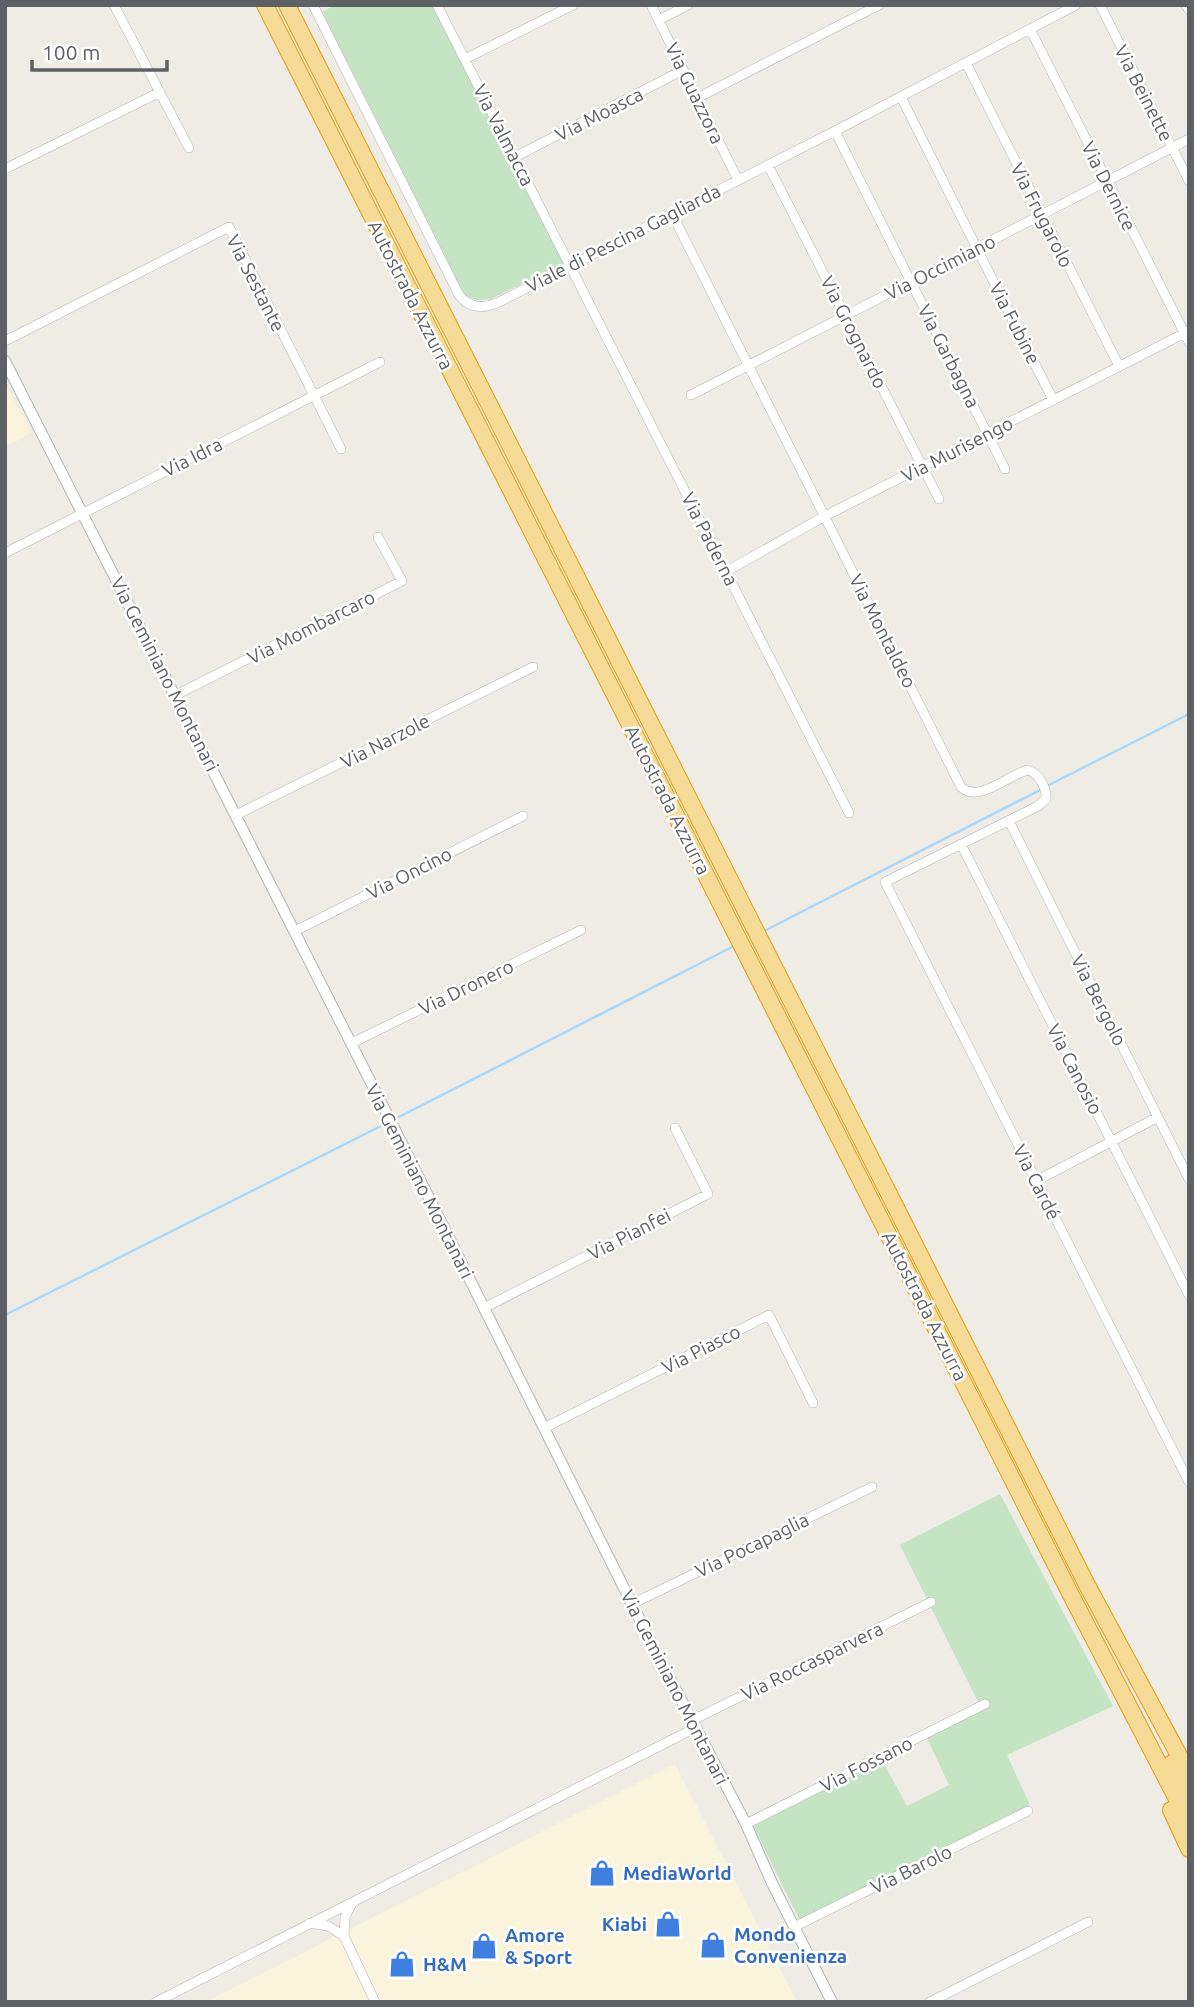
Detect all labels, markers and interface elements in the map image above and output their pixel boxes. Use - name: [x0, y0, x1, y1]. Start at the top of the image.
- scale bar: [32, 28, 166, 72]
- street label: Via Guazzora: [661, 39, 729, 147]
- text: 100 m: [42, 40, 100, 64]
- street label: Via Beinette: [1110, 41, 1178, 145]
- street label: Via Valmacca: [469, 80, 539, 190]
- street label: Via Moasca: [551, 82, 647, 146]
- street label: Via Dernice: [1077, 138, 1141, 234]
- street label: Via Frugarolo: [1006, 159, 1078, 271]
- street label: Viale di Pescina Gagliarda: [522, 179, 724, 297]
- street label: Autostrada Azzurra: [364, 217, 458, 373]
- street label: Via Occimiano: [881, 230, 999, 304]
- street label: Via Sestante: [222, 231, 290, 335]
- street label: Via Grognardo: [816, 272, 892, 392]
- street label: Via Fubine: [985, 278, 1045, 368]
- street label: Via Garbagna: [913, 300, 985, 412]
- street label: Via Murisengo: [898, 411, 1016, 487]
- street label: Via Idra: [158, 433, 226, 481]
- street label: Via Paderna: [677, 489, 743, 589]
- street label: Via Montaldeo: [845, 570, 921, 692]
- street label: Via Geminiano Montanari: [106, 573, 224, 775]
- street label: Via Mombarcaro: [243, 585, 379, 669]
- street label: Via Narzole: [337, 709, 433, 773]
- street label: Autostrada Azzurra: [621, 722, 715, 878]
- street label: Via Oncino: [363, 842, 455, 904]
- street label: Via Bergolo: [1067, 951, 1131, 1049]
- street label: Via Dronero: [415, 955, 517, 1019]
- street label: Via Canosio: [1043, 1020, 1107, 1118]
- street label: Via Geminiano Montanari: [361, 1080, 479, 1282]
- street label: Via Cardé: [1009, 1141, 1065, 1223]
- street label: Via Pianfei: [584, 1204, 674, 1264]
- street label: Autostrada Azzurra: [878, 1228, 972, 1384]
- street label: Via Piasco: [658, 1320, 744, 1378]
- street label: Via Pocapaglia: [692, 1508, 812, 1582]
- street label: Via Geminiano Montanari: [616, 1586, 734, 1788]
- street label: Via Roccasparvera: [737, 1617, 887, 1705]
- street label: Via Fossano: [816, 1731, 916, 1797]
- street label: Via Barolo: [867, 1840, 955, 1898]
- shop icon: MediaWorld: [587, 1858, 617, 1888]
- place label: MediaWorld: [623, 1862, 732, 1884]
- shop icon: Kiabi: [653, 1909, 683, 1939]
- place label: Kiabi: [602, 1913, 647, 1935]
- place label: Mondo Convenienza: [734, 1923, 847, 1967]
- place label: Amore & Sport: [505, 1924, 572, 1968]
- shop icon: Mondo Convenienza: [698, 1930, 728, 1960]
- shop icon: Amore & Sport: [469, 1931, 499, 1961]
- shop icon: H&M: [387, 1949, 417, 1979]
- place label: H&M: [423, 1953, 467, 1975]

